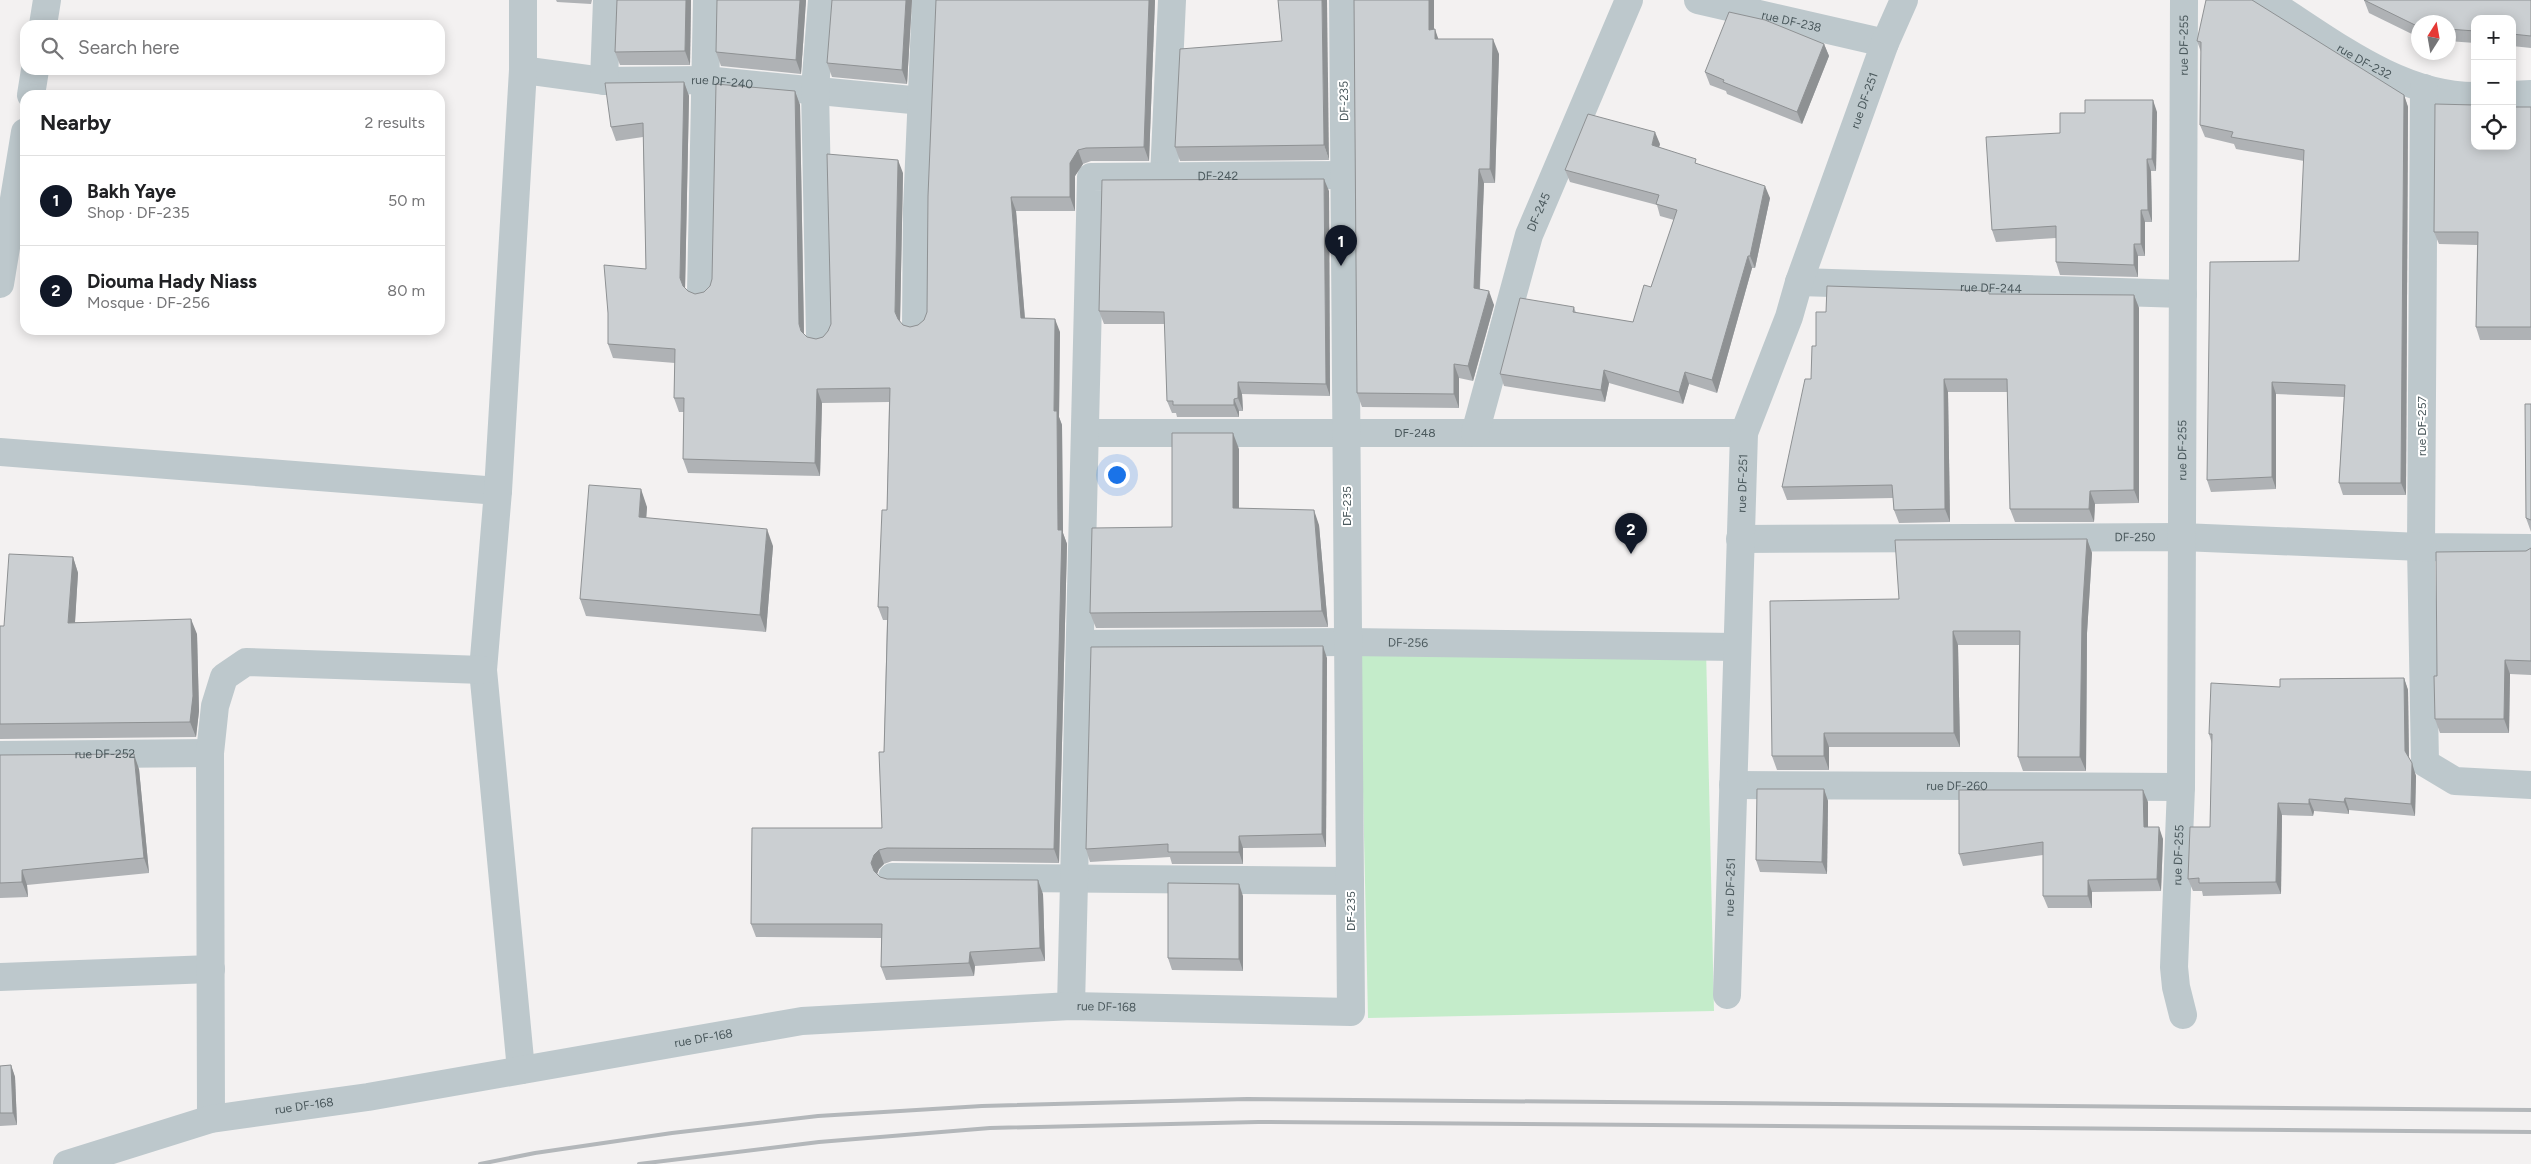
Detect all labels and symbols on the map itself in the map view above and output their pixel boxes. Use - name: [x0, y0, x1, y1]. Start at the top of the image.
- street label: rue DF-238: [1760, 8, 1823, 35]
- street label: rue DF-255: [2177, 15, 2191, 75]
- north arrow: [2411, 15, 2456, 60]
- street label: rue DF-232: [2334, 41, 2394, 82]
- street label: rue DF-251: [1848, 70, 1881, 130]
- street label: rue DF-240: [691, 73, 754, 92]
- street label: DF-235: [1337, 81, 1351, 121]
- street label: DF-242: [1197, 169, 1238, 183]
- street label: DF-245: [1524, 191, 1553, 234]
- pin: 1: [1325, 225, 1357, 266]
- street label: rue DF-244: [1960, 280, 2023, 296]
- street label: rue DF-257: [2415, 395, 2429, 456]
- street label: rue DF-255: [2175, 420, 2189, 480]
- street label: DF-248: [1394, 426, 1436, 440]
- street label: rue DF-251: [1735, 454, 1750, 513]
- your location: [1104, 462, 1130, 488]
- street label: DF-235: [1340, 486, 1354, 526]
- pin: 2: [1615, 513, 1647, 554]
- street label: DF-250: [2114, 530, 2156, 544]
- street label: DF-256: [1388, 636, 1428, 650]
- street label: rue DF-252: [75, 747, 135, 761]
- street label: rue DF-260: [1926, 779, 1988, 793]
- street label: rue DF-255: [2170, 824, 2187, 886]
- street label: rue DF-251: [1722, 857, 1738, 917]
- street label: DF-235: [1344, 891, 1358, 931]
- street label: rue DF-168: [1077, 999, 1136, 1014]
- street label: rue DF-168: [673, 1026, 734, 1050]
- street label: rue DF-168: [274, 1095, 335, 1117]

